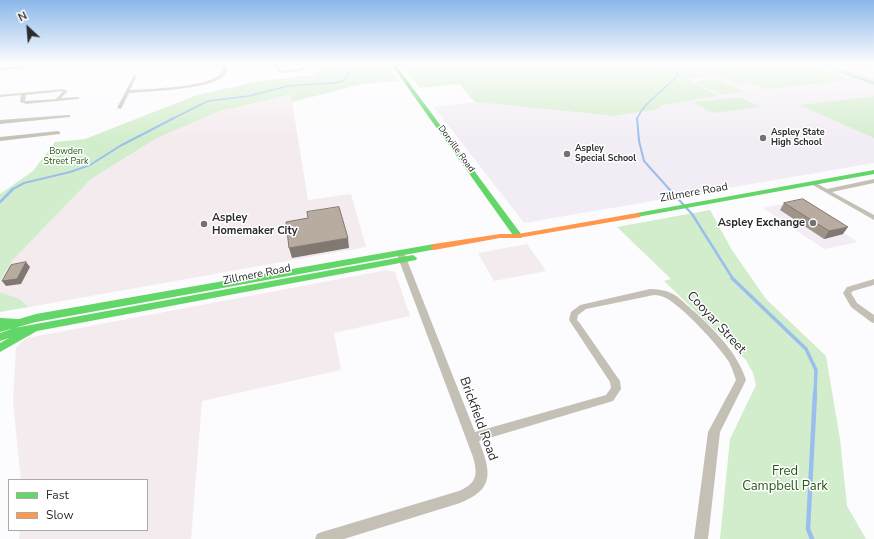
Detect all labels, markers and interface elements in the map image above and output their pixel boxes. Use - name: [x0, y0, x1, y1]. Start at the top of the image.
- north arrow: [8, 8, 48, 48]
- text: N: [16, 8, 30, 25]
- street label: Dorville Road: [435, 123, 477, 175]
- place label: Aspley State High School: [771, 128, 825, 149]
- marker: Aspley State High School: [758, 133, 768, 143]
- place label: Aspley Special School: [575, 144, 636, 165]
- park label: Bowden Street Park: [44, 147, 88, 168]
- marker: Aspley Special School: [562, 149, 572, 159]
- street label: Zillmere Road: [659, 181, 729, 205]
- place label: Aspley Homemaker City: [212, 211, 298, 237]
- place label: Aspley Exchange: [718, 216, 805, 230]
- marker: Aspley Exchange: [808, 218, 818, 228]
- marker: Aspley Homemaker City: [199, 219, 209, 229]
- street label: Zillmere Road: [222, 262, 292, 288]
- street label: Cooyar Street: [683, 289, 749, 357]
- street label: Brickfield Road: [456, 375, 500, 463]
- park label: Fred Campbell Park: [742, 464, 828, 495]
- legend: [8, 479, 148, 531]
- text: Fast: [46, 487, 69, 503]
- text: Slow: [46, 507, 74, 523]

